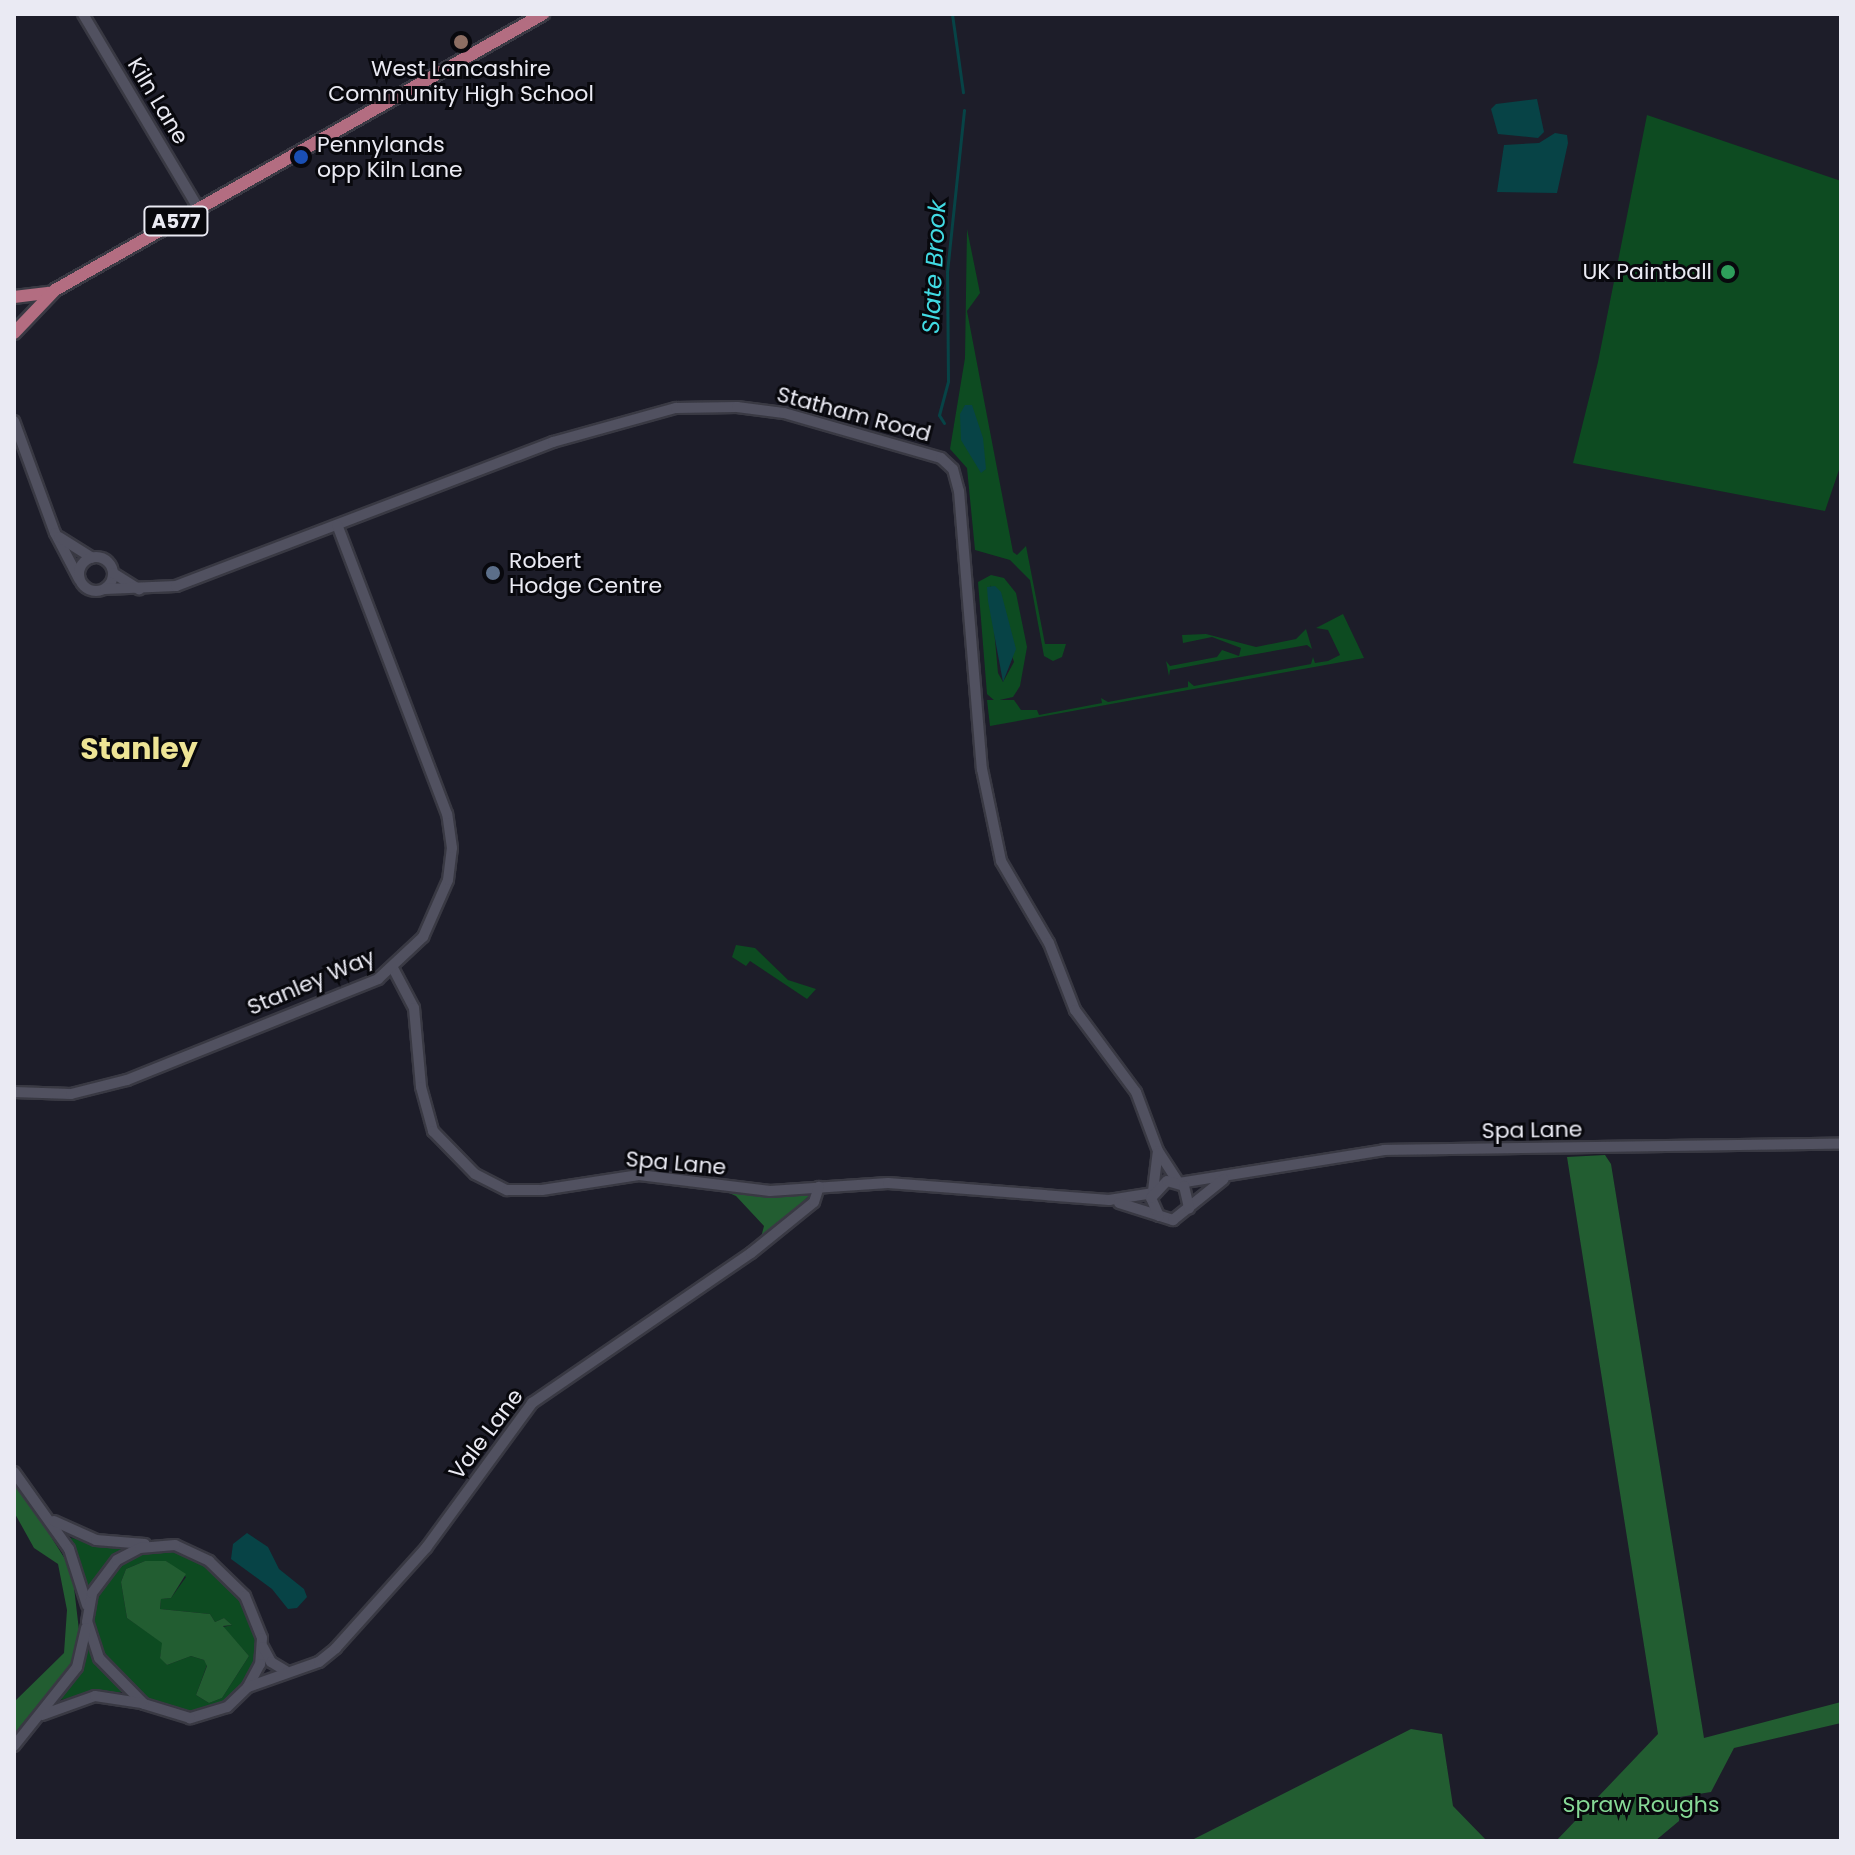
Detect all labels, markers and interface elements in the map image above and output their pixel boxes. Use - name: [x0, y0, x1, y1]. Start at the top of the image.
- marker: West Lancashire Community High School: [452, 33, 470, 51]
- street label: Kiln Lane: [122, 53, 194, 149]
- place label: West Lancashire Community High School: [328, 55, 594, 106]
- place label: Pennylands opp Kiln Lane: [317, 131, 463, 182]
- marker: Pennylands opp Kiln Lane: [292, 148, 310, 166]
- water label: Slate Brook: [916, 200, 952, 334]
- road number: A577: [142, 205, 210, 237]
- place label: UK Paintball: [1582, 259, 1712, 285]
- marker: UK Paintball: [1719, 263, 1737, 281]
- street label: Statham Road: [774, 381, 934, 447]
- place label: Robert Hodge Centre: [509, 547, 662, 598]
- marker: Robert Hodge Centre: [484, 564, 502, 582]
- district label: Stanley: [80, 731, 198, 767]
- street label: Stanley Way: [243, 943, 379, 1021]
- street label: Spa Lane: [1481, 1116, 1583, 1144]
- street label: Spa Lane: [625, 1145, 727, 1181]
- street label: Vale Lane: [443, 1383, 529, 1485]
- park label: Spraw Roughs: [1563, 1792, 1719, 1818]

